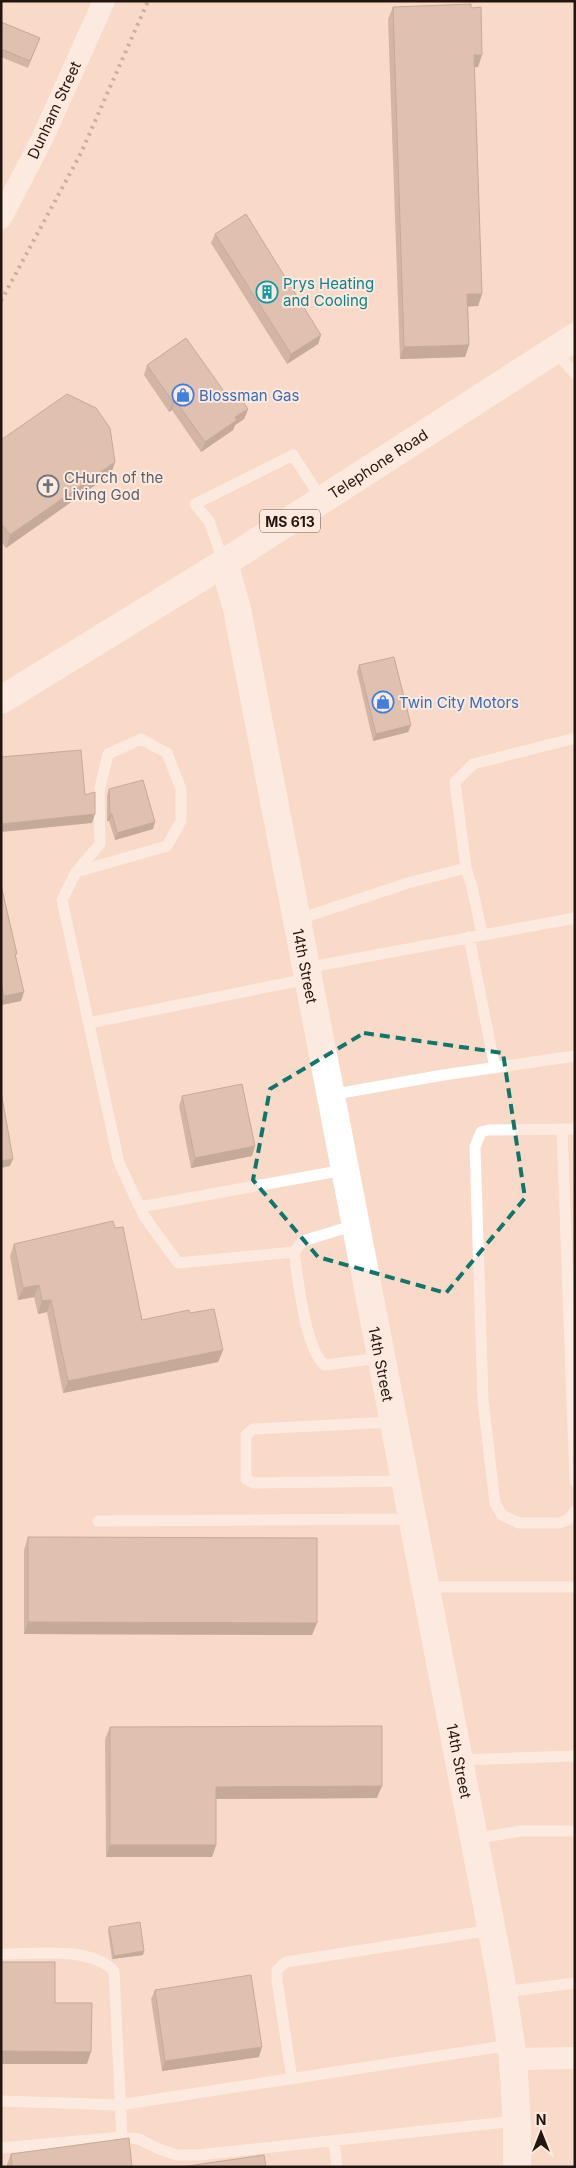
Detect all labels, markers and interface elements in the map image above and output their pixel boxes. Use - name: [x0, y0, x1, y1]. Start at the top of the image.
- street label: Dunham Street: [23, 58, 85, 162]
- place label: Prys Heating and Cooling: [283, 274, 374, 310]
- building icon: Prys Heating and Cooling: [255, 280, 279, 304]
- shop icon: Blossman Gas: [171, 383, 195, 407]
- place label: Blossman Gas: [199, 386, 300, 405]
- street label: Telephone Road: [325, 425, 431, 503]
- place label: CHurch of the Living God: [64, 468, 163, 504]
- church icon: CHurch of the Living God: [36, 474, 60, 498]
- road number: MS 613: [260, 510, 320, 532]
- shop icon: Twin City Motors: [371, 690, 395, 714]
- place label: Twin City Motors: [399, 693, 519, 712]
- street label: 14th Street: [288, 927, 322, 1005]
- street label: 14th Street: [364, 1325, 398, 1403]
- street label: 14th Street: [442, 1722, 476, 1800]
- north arrow: [516, 2108, 566, 2158]
- text: N: [536, 2111, 546, 2128]

